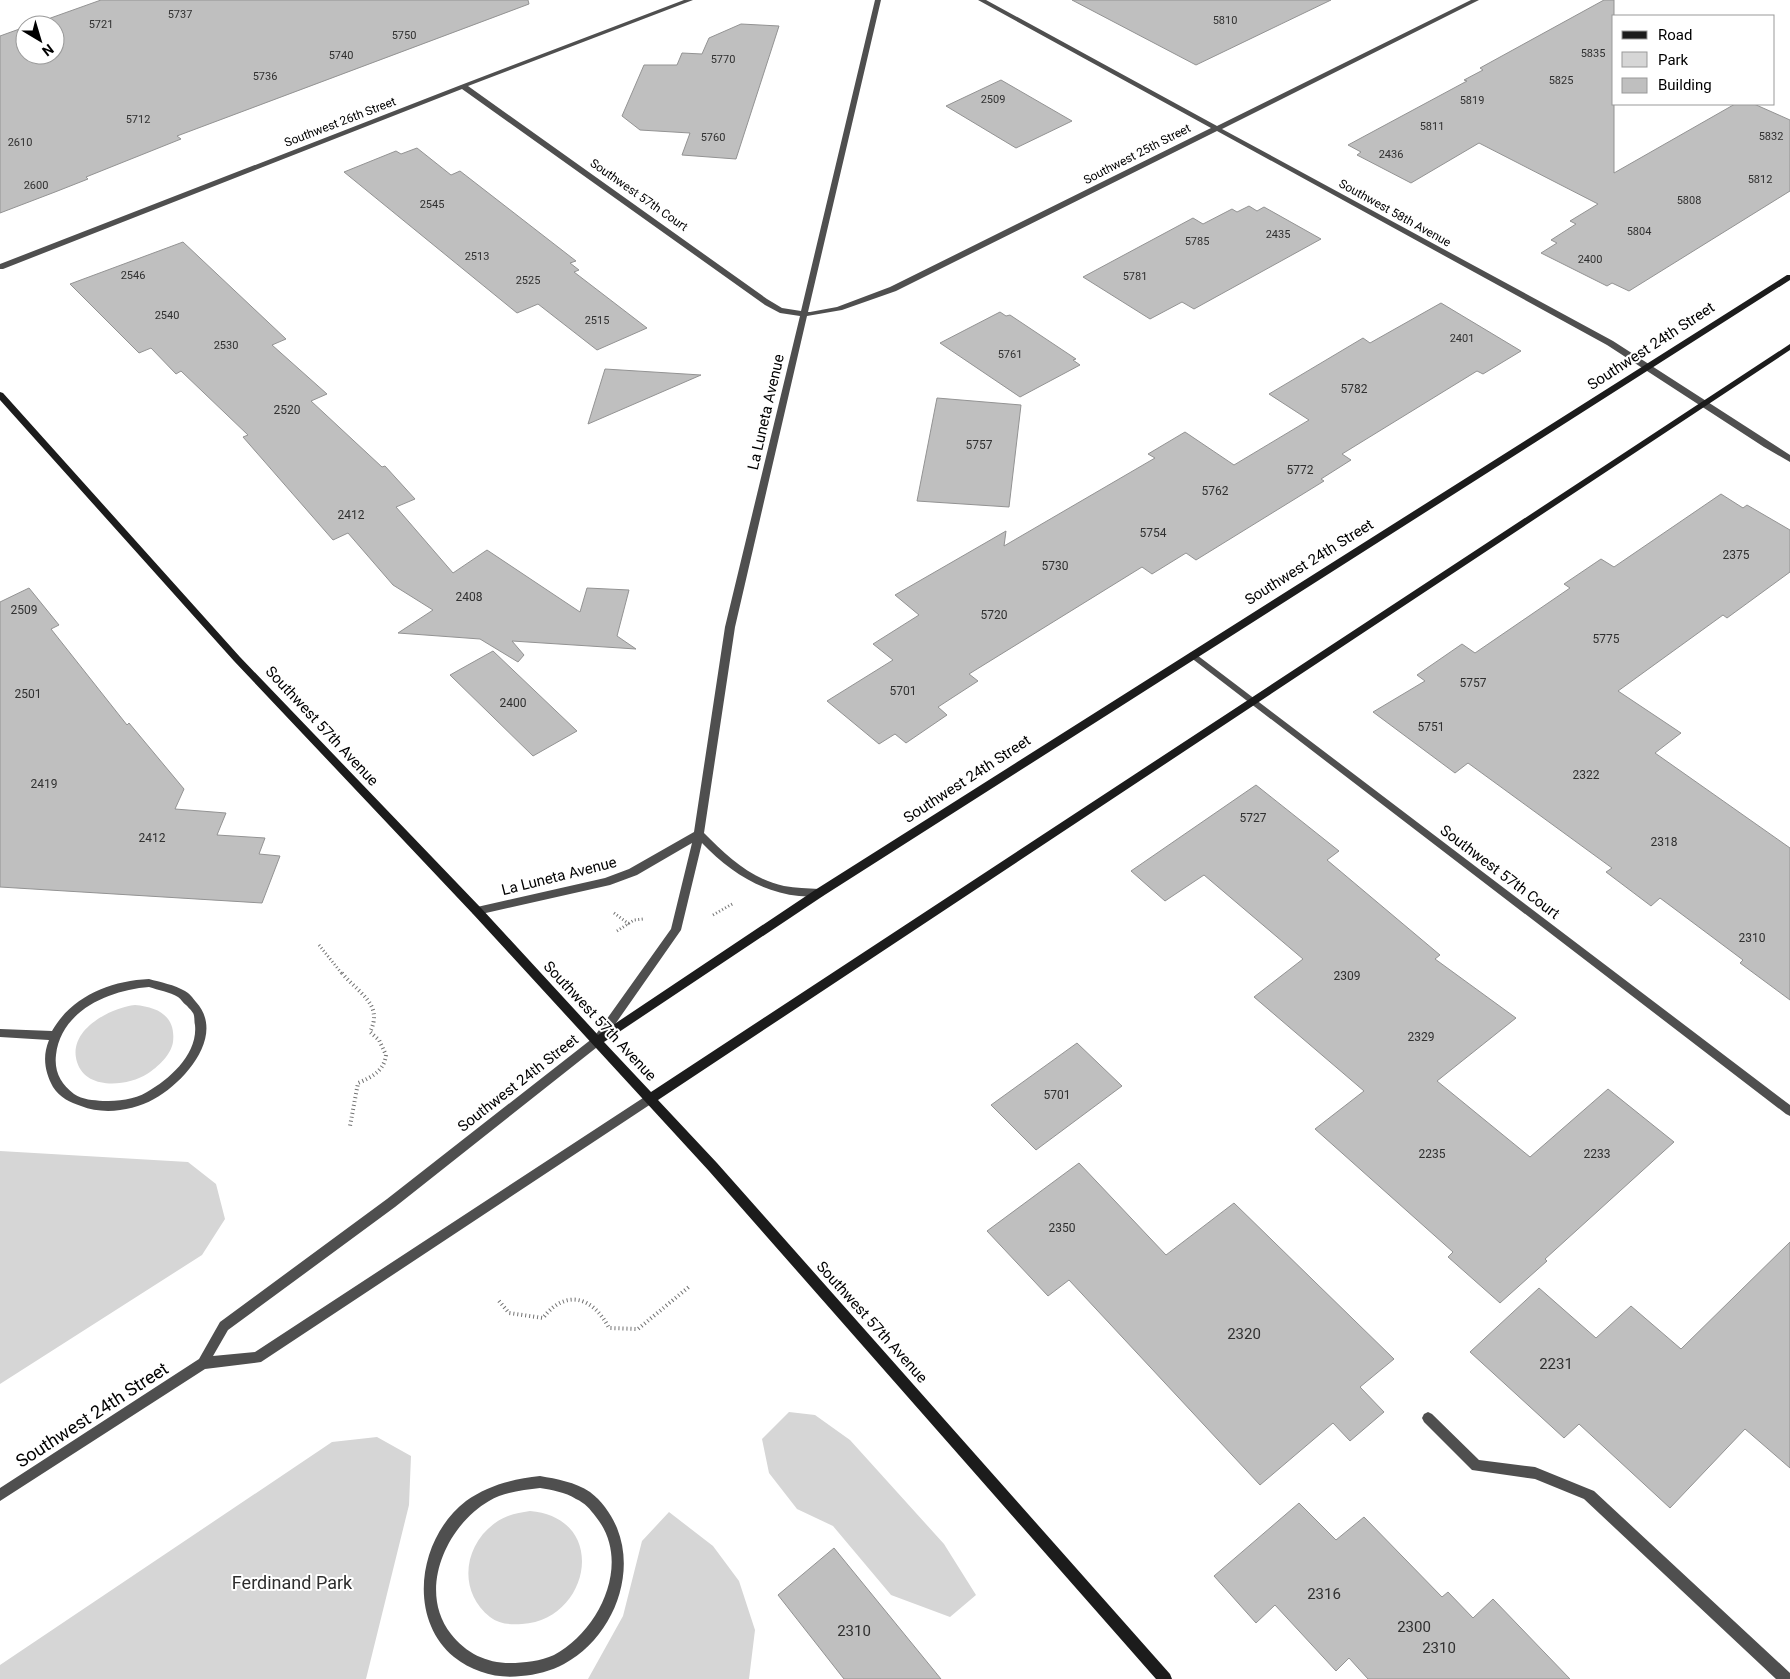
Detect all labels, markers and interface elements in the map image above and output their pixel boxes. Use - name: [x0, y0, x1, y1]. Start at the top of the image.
- house number: 5737: [168, 8, 192, 21]
- house number: 5810: [1213, 14, 1237, 27]
- north arrow: [15, 15, 65, 65]
- legend: [1612, 15, 1775, 105]
- house number: 5721: [89, 18, 113, 31]
- text: Road: [1658, 26, 1692, 44]
- house number: 5750: [392, 29, 416, 42]
- text: N: [39, 41, 57, 60]
- house number: 5835: [1581, 47, 1605, 60]
- house number: 5740: [329, 49, 353, 62]
- text: Park: [1658, 51, 1689, 69]
- house number: 5770: [711, 53, 735, 66]
- house number: 5736: [253, 70, 277, 83]
- house number: 5825: [1549, 74, 1573, 87]
- text: Building: [1658, 76, 1712, 94]
- house number: 2509: [981, 93, 1005, 106]
- street label: Southwest 26th Street: [282, 94, 398, 150]
- house number: 5819: [1460, 94, 1484, 107]
- house number: 5712: [126, 113, 150, 126]
- house number: 5811: [1420, 120, 1444, 133]
- street label: Southwest 25th Street: [1081, 121, 1193, 187]
- house number: 5832: [1759, 130, 1783, 143]
- house number: 5760: [701, 131, 725, 144]
- house number: 2610: [8, 136, 32, 149]
- house number: 2436: [1379, 148, 1403, 161]
- street label: Southwest 57th Court: [587, 156, 691, 234]
- house number: 5812: [1748, 173, 1772, 186]
- street label: Southwest 58th Avenue: [1337, 176, 1453, 250]
- house number: 2600: [24, 179, 48, 192]
- house number: 5808: [1677, 194, 1701, 207]
- house number: 2545: [420, 198, 444, 211]
- house number: 5804: [1627, 225, 1651, 238]
- house number: 2435: [1266, 228, 1290, 241]
- house number: 5785: [1185, 235, 1209, 248]
- house number: 2513: [465, 250, 489, 263]
- house number: 2400: [1578, 253, 1602, 266]
- house number: 2546: [121, 269, 145, 282]
- house number: 5781: [1123, 270, 1147, 283]
- house number: 2525: [516, 274, 540, 287]
- street label: Southwest 24th Street: [1584, 298, 1718, 394]
- house number: 2540: [155, 309, 179, 322]
- house number: 2515: [585, 314, 609, 327]
- house number: 2401: [1450, 332, 1474, 345]
- house number: 2530: [214, 339, 238, 352]
- house number: 5761: [998, 348, 1022, 361]
- street label: La Luneta Avenue: [744, 352, 788, 472]
- house number: 5782: [1341, 382, 1368, 396]
- house number: 2520: [274, 403, 301, 417]
- house number: 5757: [966, 438, 993, 452]
- house number: 5772: [1287, 463, 1314, 477]
- house number: 5762: [1202, 484, 1229, 498]
- house number: 2412: [338, 508, 365, 522]
- street label: Southwest 24th Street: [1242, 515, 1377, 609]
- house number: 5754: [1140, 526, 1167, 540]
- house number: 2375: [1723, 548, 1750, 562]
- house number: 5730: [1042, 559, 1069, 573]
- house number: 2408: [456, 590, 483, 604]
- house number: 2509: [11, 603, 37, 617]
- house number: 5720: [981, 608, 1008, 622]
- house number: 5775: [1593, 632, 1620, 646]
- street label: Southwest 57th Avenue: [262, 662, 382, 790]
- house number: 5757: [1460, 676, 1487, 690]
- house number: 5701: [890, 684, 916, 698]
- house number: 2501: [15, 687, 41, 701]
- house number: 2400: [500, 696, 527, 710]
- house number: 5751: [1418, 720, 1444, 734]
- street label: Southwest 24th Street: [900, 731, 1034, 827]
- house number: 2322: [1573, 768, 1600, 782]
- house number: 2419: [31, 777, 57, 791]
- house number: 5727: [1240, 811, 1267, 825]
- street label: Southwest 57th Court: [1437, 821, 1563, 923]
- house number: 2412: [139, 831, 166, 845]
- house number: 2318: [1651, 835, 1678, 849]
- street label: La Luneta Avenue: [500, 853, 618, 899]
- house number: 2310: [1739, 931, 1766, 945]
- street label: Southwest 57th Avenue: [540, 957, 660, 1085]
- house number: 2309: [1334, 969, 1360, 983]
- street label: Southwest 24th Street: [454, 1030, 582, 1136]
- house number: 2329: [1408, 1030, 1434, 1044]
- house number: 5701: [1044, 1088, 1070, 1102]
- house number: 2235: [1419, 1147, 1446, 1161]
- house number: 2233: [1584, 1147, 1610, 1161]
- house number: 2350: [1049, 1221, 1076, 1235]
- street label: Southwest 57th Avenue: [813, 1258, 931, 1387]
- house number: 2320: [1227, 1325, 1261, 1343]
- house number: 2231: [1539, 1355, 1573, 1373]
- street label: Southwest 24th Street: [12, 1357, 172, 1472]
- park label: Ferdinand Park: [232, 1572, 353, 1593]
- house number: 2316: [1307, 1585, 1341, 1603]
- house number: 2300: [1397, 1618, 1431, 1636]
- house number: 2310: [837, 1622, 871, 1640]
- house number: 2310: [1422, 1639, 1456, 1657]

